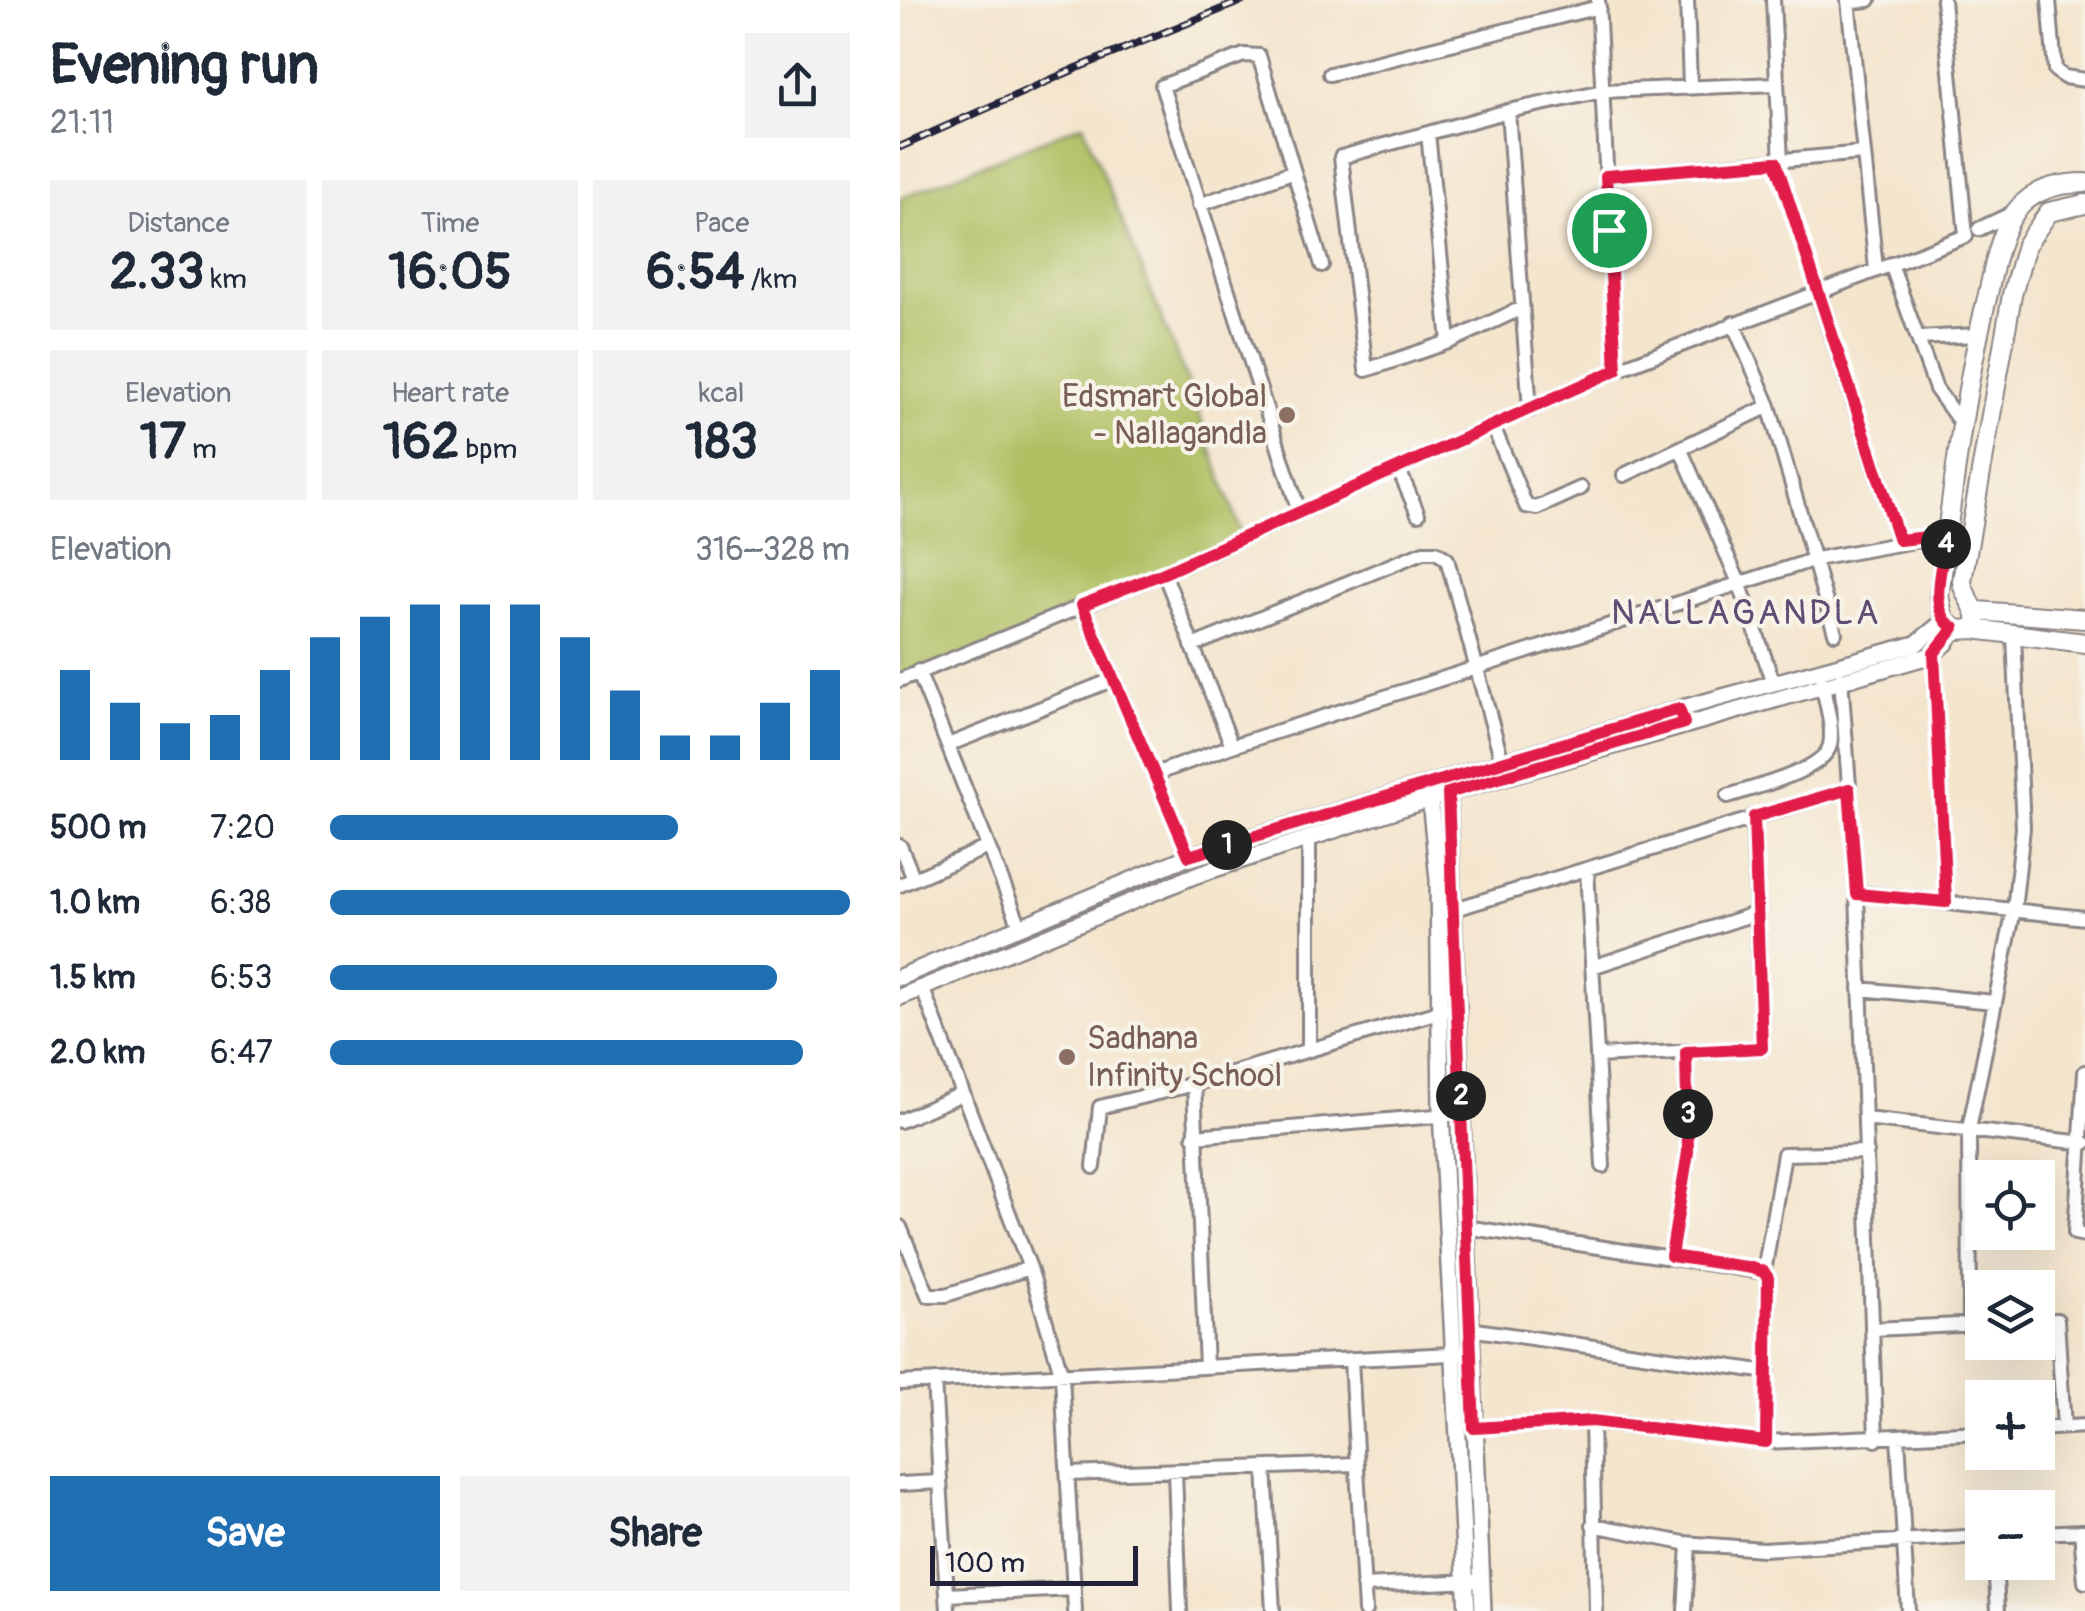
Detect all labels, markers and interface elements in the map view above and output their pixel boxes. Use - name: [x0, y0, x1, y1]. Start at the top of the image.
- text: Evening run: [50, 31, 319, 100]
- button: share: [745, 33, 850, 138]
- text: 21:11: [50, 103, 114, 143]
- pin: [1567, 188, 1652, 273]
- icon: arrive: [1582, 203, 1637, 258]
- text: Distance: [127, 206, 230, 241]
- text: Time: [421, 206, 479, 241]
- text: Pace: [694, 206, 749, 241]
- text: 2.33: [110, 241, 204, 304]
- text: 16:05: [388, 241, 512, 304]
- text: 6:54: [646, 241, 745, 304]
- text: km: [204, 262, 247, 297]
- text: /km: [745, 262, 797, 297]
- text: Elevation: [125, 376, 232, 411]
- text: Heart rate: [391, 376, 509, 411]
- text: kcal: [699, 376, 744, 411]
- place label: Edsmart Global - Nallagandla: [1062, 377, 1267, 454]
- marker: Edsmart Global - Nallagandla: [1276, 404, 1298, 426]
- text: 17: [140, 411, 186, 474]
- text: 162: [383, 411, 459, 474]
- text: 183: [685, 411, 758, 474]
- text: m: [186, 432, 217, 467]
- text: bpm: [459, 432, 517, 467]
- pin: 4: [1921, 519, 1971, 569]
- text: 4: [1938, 526, 1954, 561]
- text: Elevation: [50, 530, 172, 570]
- text: 316–328 m: [695, 530, 850, 570]
- district label: NALLAGANDLA: [1611, 591, 1881, 635]
- text: 500 m: [50, 808, 146, 848]
- text: 7:20: [210, 808, 275, 848]
- pin: 1: [1202, 820, 1252, 870]
- text: 1: [1222, 827, 1232, 862]
- text: 1.0 km: [50, 883, 140, 923]
- text: 6:38: [210, 883, 271, 923]
- text: 1.5 km: [50, 958, 136, 998]
- text: 6:53: [210, 958, 272, 998]
- place label: Sadhana Infinity School: [1087, 1019, 1282, 1096]
- text: 2.0 km: [50, 1033, 145, 1073]
- text: 6:47: [210, 1033, 273, 1073]
- marker: Sadhana Infinity School: [1056, 1046, 1078, 1068]
- pin: 2: [1436, 1071, 1486, 1121]
- text: 2: [1453, 1078, 1469, 1113]
- pin: 3: [1663, 1089, 1713, 1139]
- text: 3: [1680, 1096, 1696, 1131]
- map controls: [1965, 1160, 2055, 1580]
- button: locate: [1965, 1160, 2055, 1250]
- button: layers: [1965, 1270, 2055, 1360]
- button: +: [1965, 1380, 2055, 1470]
- button: Save: [50, 1476, 440, 1591]
- button: Share: [460, 1476, 850, 1591]
- button: −: [1965, 1490, 2055, 1580]
- scale bar: [930, 1541, 1138, 1586]
- text: 100 m: [945, 1546, 1025, 1581]

